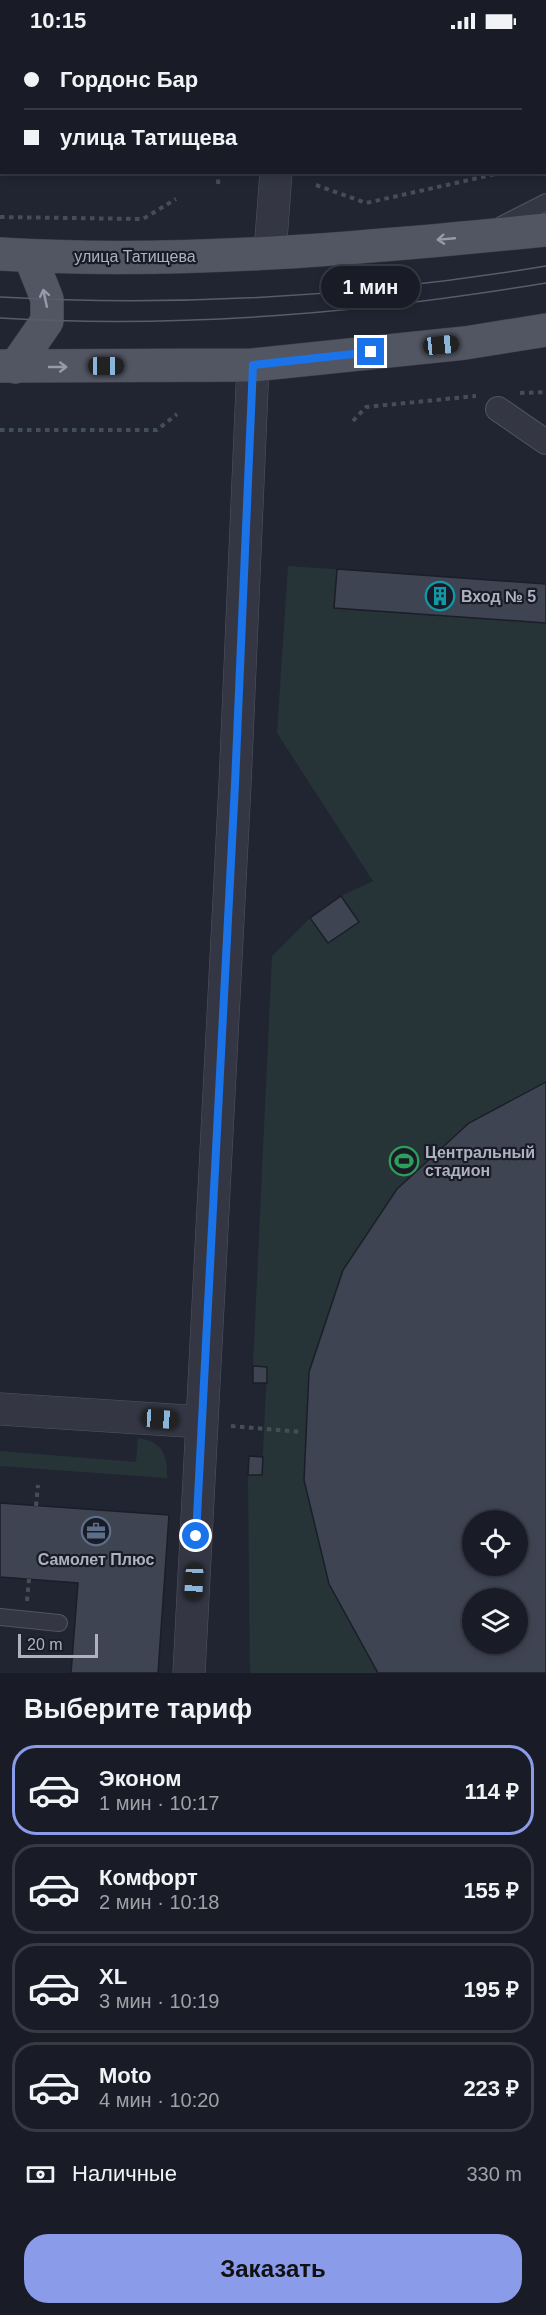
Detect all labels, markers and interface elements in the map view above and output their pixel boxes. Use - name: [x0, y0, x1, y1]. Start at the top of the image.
- text: 10:15: [30, 8, 86, 33]
- text: Гордонc Бар: [60, 67, 198, 92]
- text: улица Татищева: [60, 125, 237, 150]
- one-way arrow: [436, 234, 456, 245]
- street label: улица Татищева: [74, 248, 196, 265]
- callout: 1 мин: [322, 265, 421, 307]
- text: 1 мин: [343, 276, 398, 298]
- one-way arrow: [39, 289, 50, 308]
- car: [422, 334, 460, 356]
- route end: [357, 338, 384, 365]
- car: [88, 357, 124, 375]
- one-way arrow: [48, 361, 68, 373]
- building icon: Вход № 5: [424, 580, 456, 612]
- place label: Вход № 5: [461, 588, 536, 605]
- place label: Центральный стадион: [425, 1144, 535, 1179]
- sports icon: Центральный стадион: [388, 1145, 420, 1177]
- car: [141, 1409, 179, 1429]
- map controls: [462, 1510, 528, 1654]
- button: locate: [462, 1510, 528, 1576]
- office icon: Самолет Плюс: [80, 1515, 112, 1547]
- route start: [182, 1522, 209, 1549]
- place label: Самолет Плюс: [38, 1551, 154, 1568]
- car: [184, 1564, 204, 1600]
- button: layers: [462, 1588, 528, 1654]
- scale bar: [18, 1631, 98, 1658]
- text: 20 m: [27, 1636, 63, 1653]
- text: Выберите тариф: [24, 1694, 252, 1724]
- icon: car: [27, 1763, 81, 1817]
- text: Эконом: [99, 1766, 182, 1791]
- text: 114 ₽: [465, 1779, 519, 1804]
- text: 1 мин · 10:17: [99, 1792, 219, 1814]
- icon: car: [27, 1862, 81, 1916]
- text: Комфорт: [99, 1865, 198, 1890]
- text: 155 ₽: [463, 1878, 519, 1903]
- text: 2 мин · 10:18: [99, 1891, 219, 1913]
- icon: car: [27, 1961, 81, 2015]
- text: XL: [99, 1964, 127, 1989]
- text: 195 ₽: [463, 1977, 519, 2002]
- text: 3 мин · 10:19: [99, 1990, 219, 2012]
- icon: car: [27, 2060, 81, 2114]
- text: Moto: [99, 2063, 152, 2088]
- text: 223 ₽: [463, 2076, 519, 2101]
- text: 4 мин · 10:20: [99, 2089, 219, 2111]
- icon: cash: [24, 2158, 57, 2191]
- text: Наличные: [72, 2161, 177, 2186]
- text: 330 m: [466, 2163, 522, 2185]
- button: Заказать: [24, 2234, 522, 2303]

